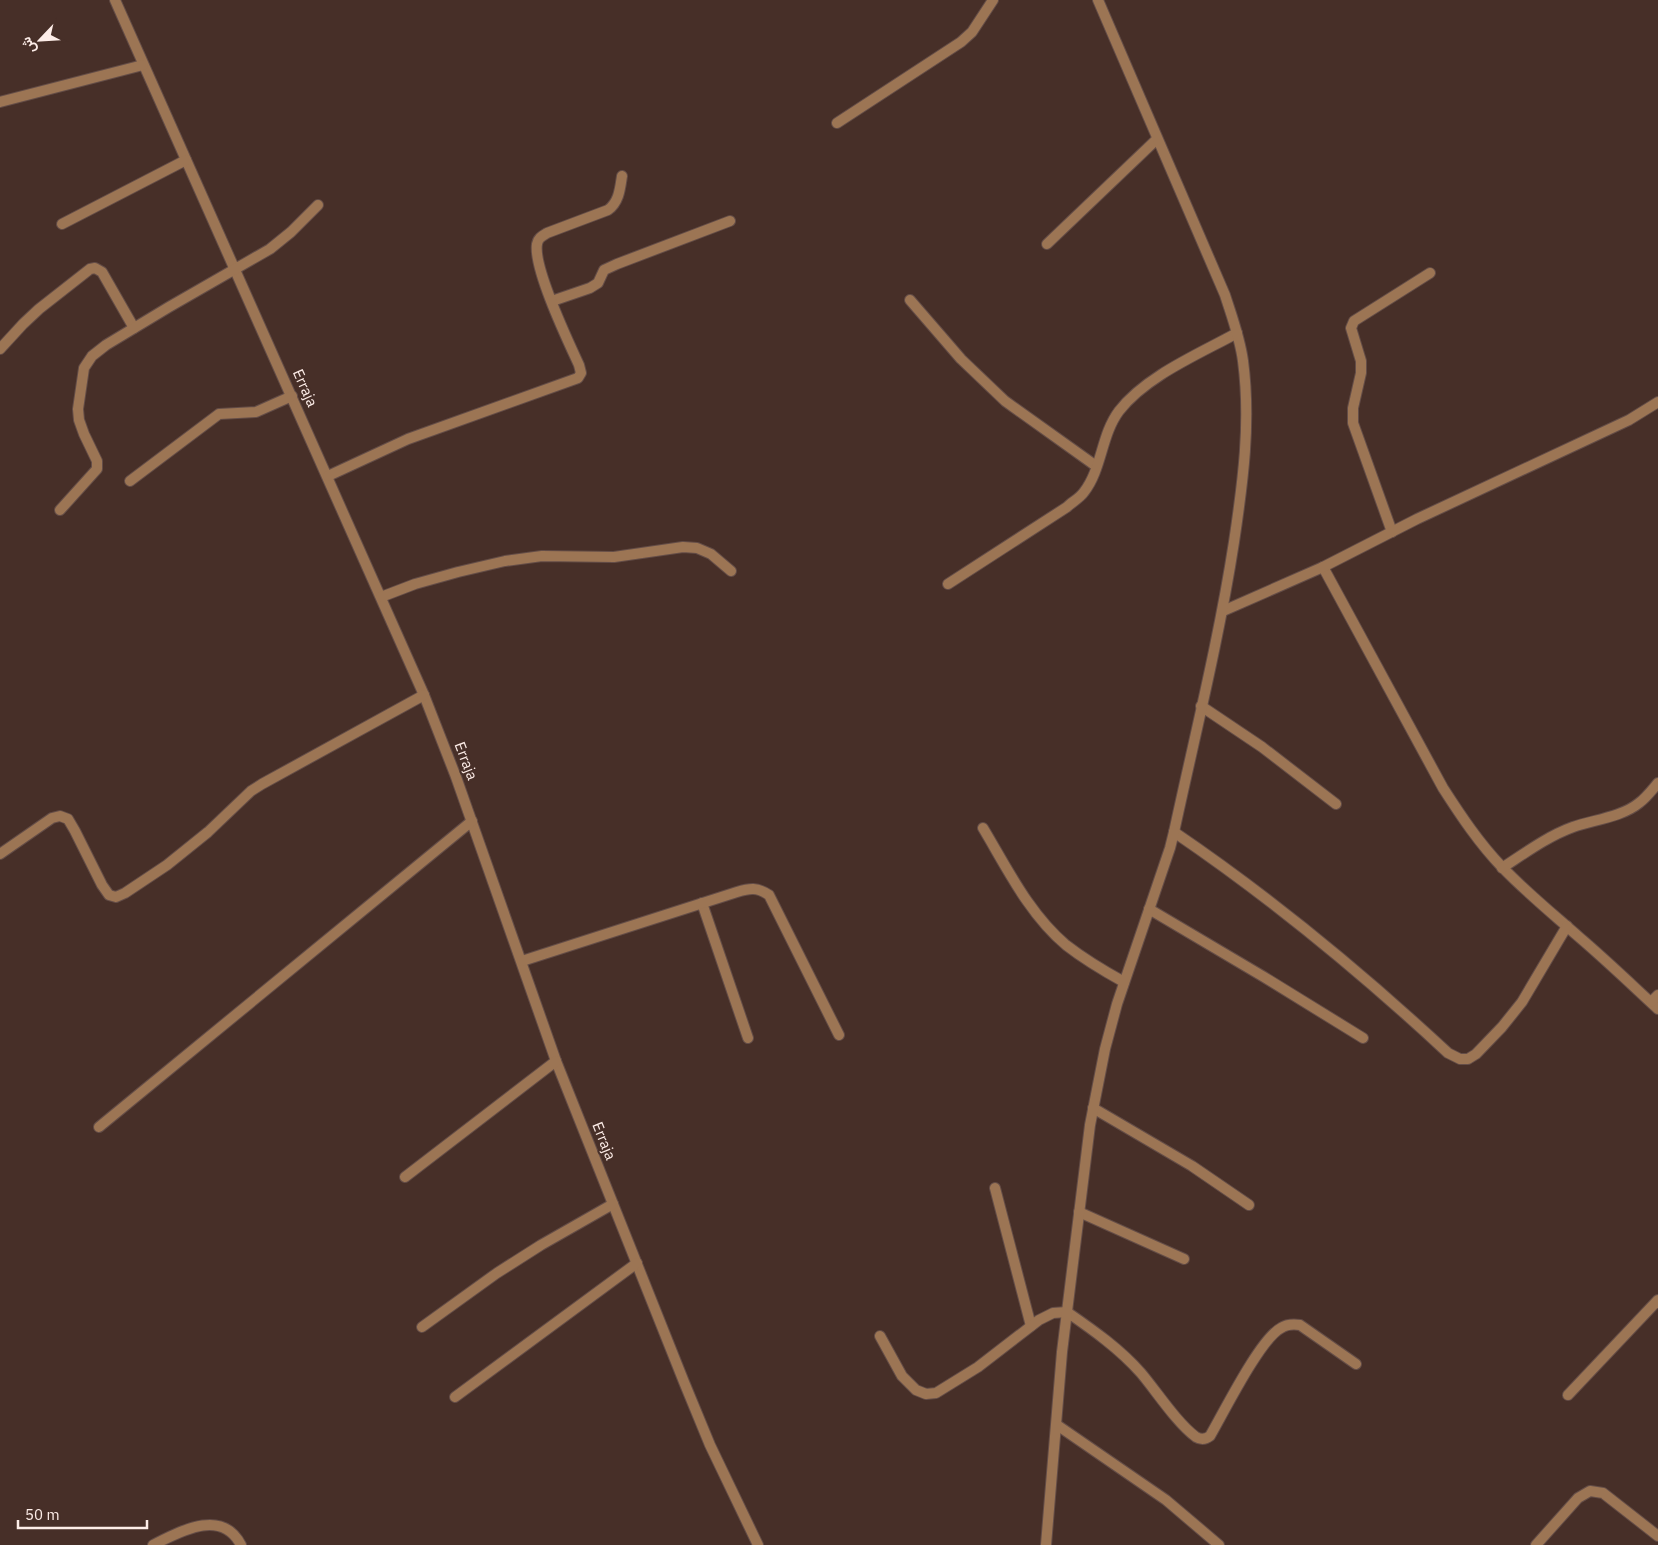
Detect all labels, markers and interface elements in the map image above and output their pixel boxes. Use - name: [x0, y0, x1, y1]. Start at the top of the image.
- north arrow: [15, 15, 65, 65]
- text: ش: [16, 34, 40, 57]
- street label: Erraja: [289, 366, 322, 410]
- street label: Erraja: [451, 739, 482, 783]
- street label: Erraja: [588, 1119, 621, 1163]
- scale bar: [18, 1498, 146, 1530]
- text: 50 m: [25, 1505, 60, 1524]

